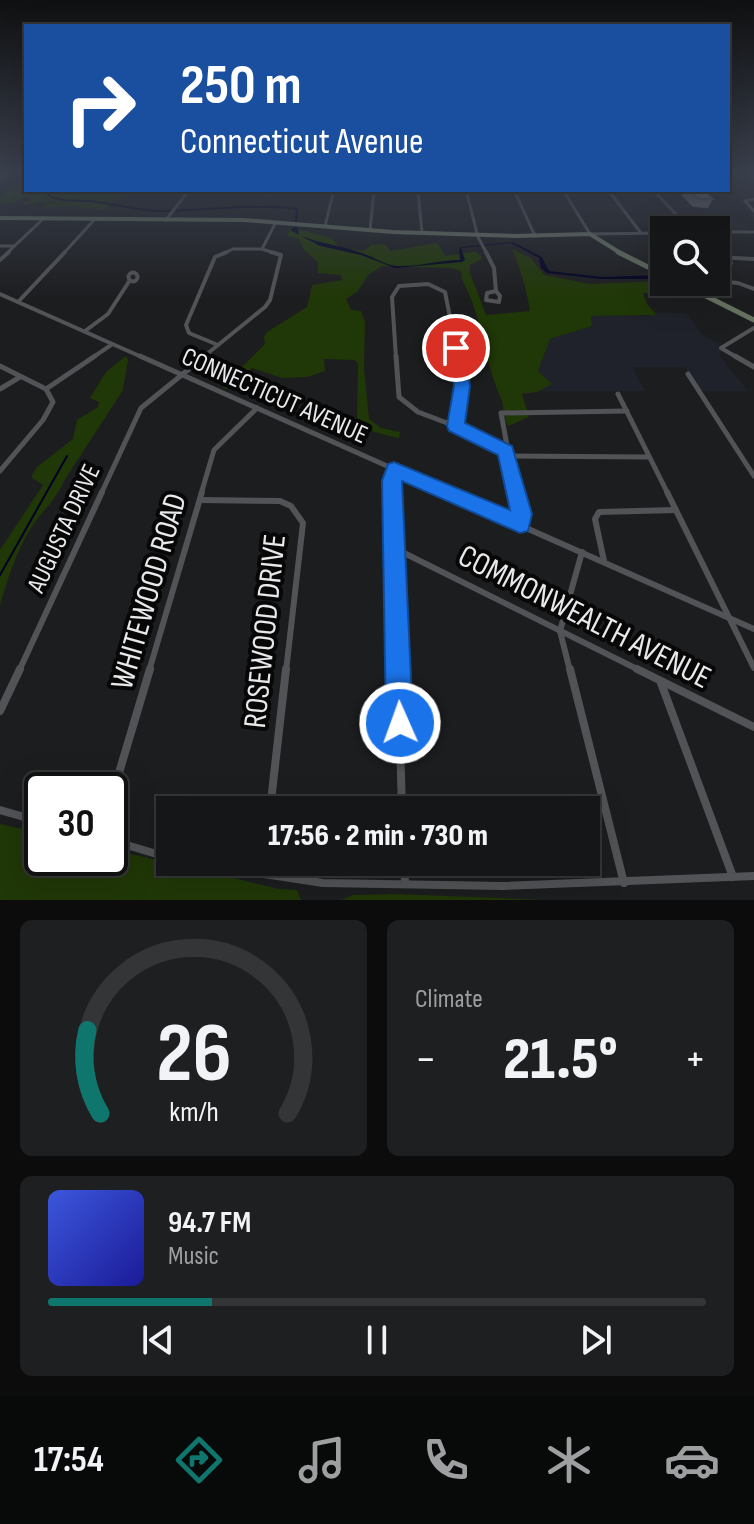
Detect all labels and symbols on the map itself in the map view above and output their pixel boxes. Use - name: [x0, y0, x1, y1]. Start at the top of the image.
- pin: [422, 314, 490, 382]
- street label: CONNECTICUT AVENUE: [177, 341, 372, 451]
- street label: AUGUSTA DRIVE: [21, 460, 108, 599]
- street label: WHITEWOOD ROAD: [103, 489, 196, 694]
- street label: ROSEWOOD DRIVE: [236, 532, 295, 730]
- street label: COMMONWEALTH AVENUE: [451, 537, 717, 698]
- position arrow: [358, 681, 442, 765]
- speed limit sign: 30: [24, 772, 128, 876]

